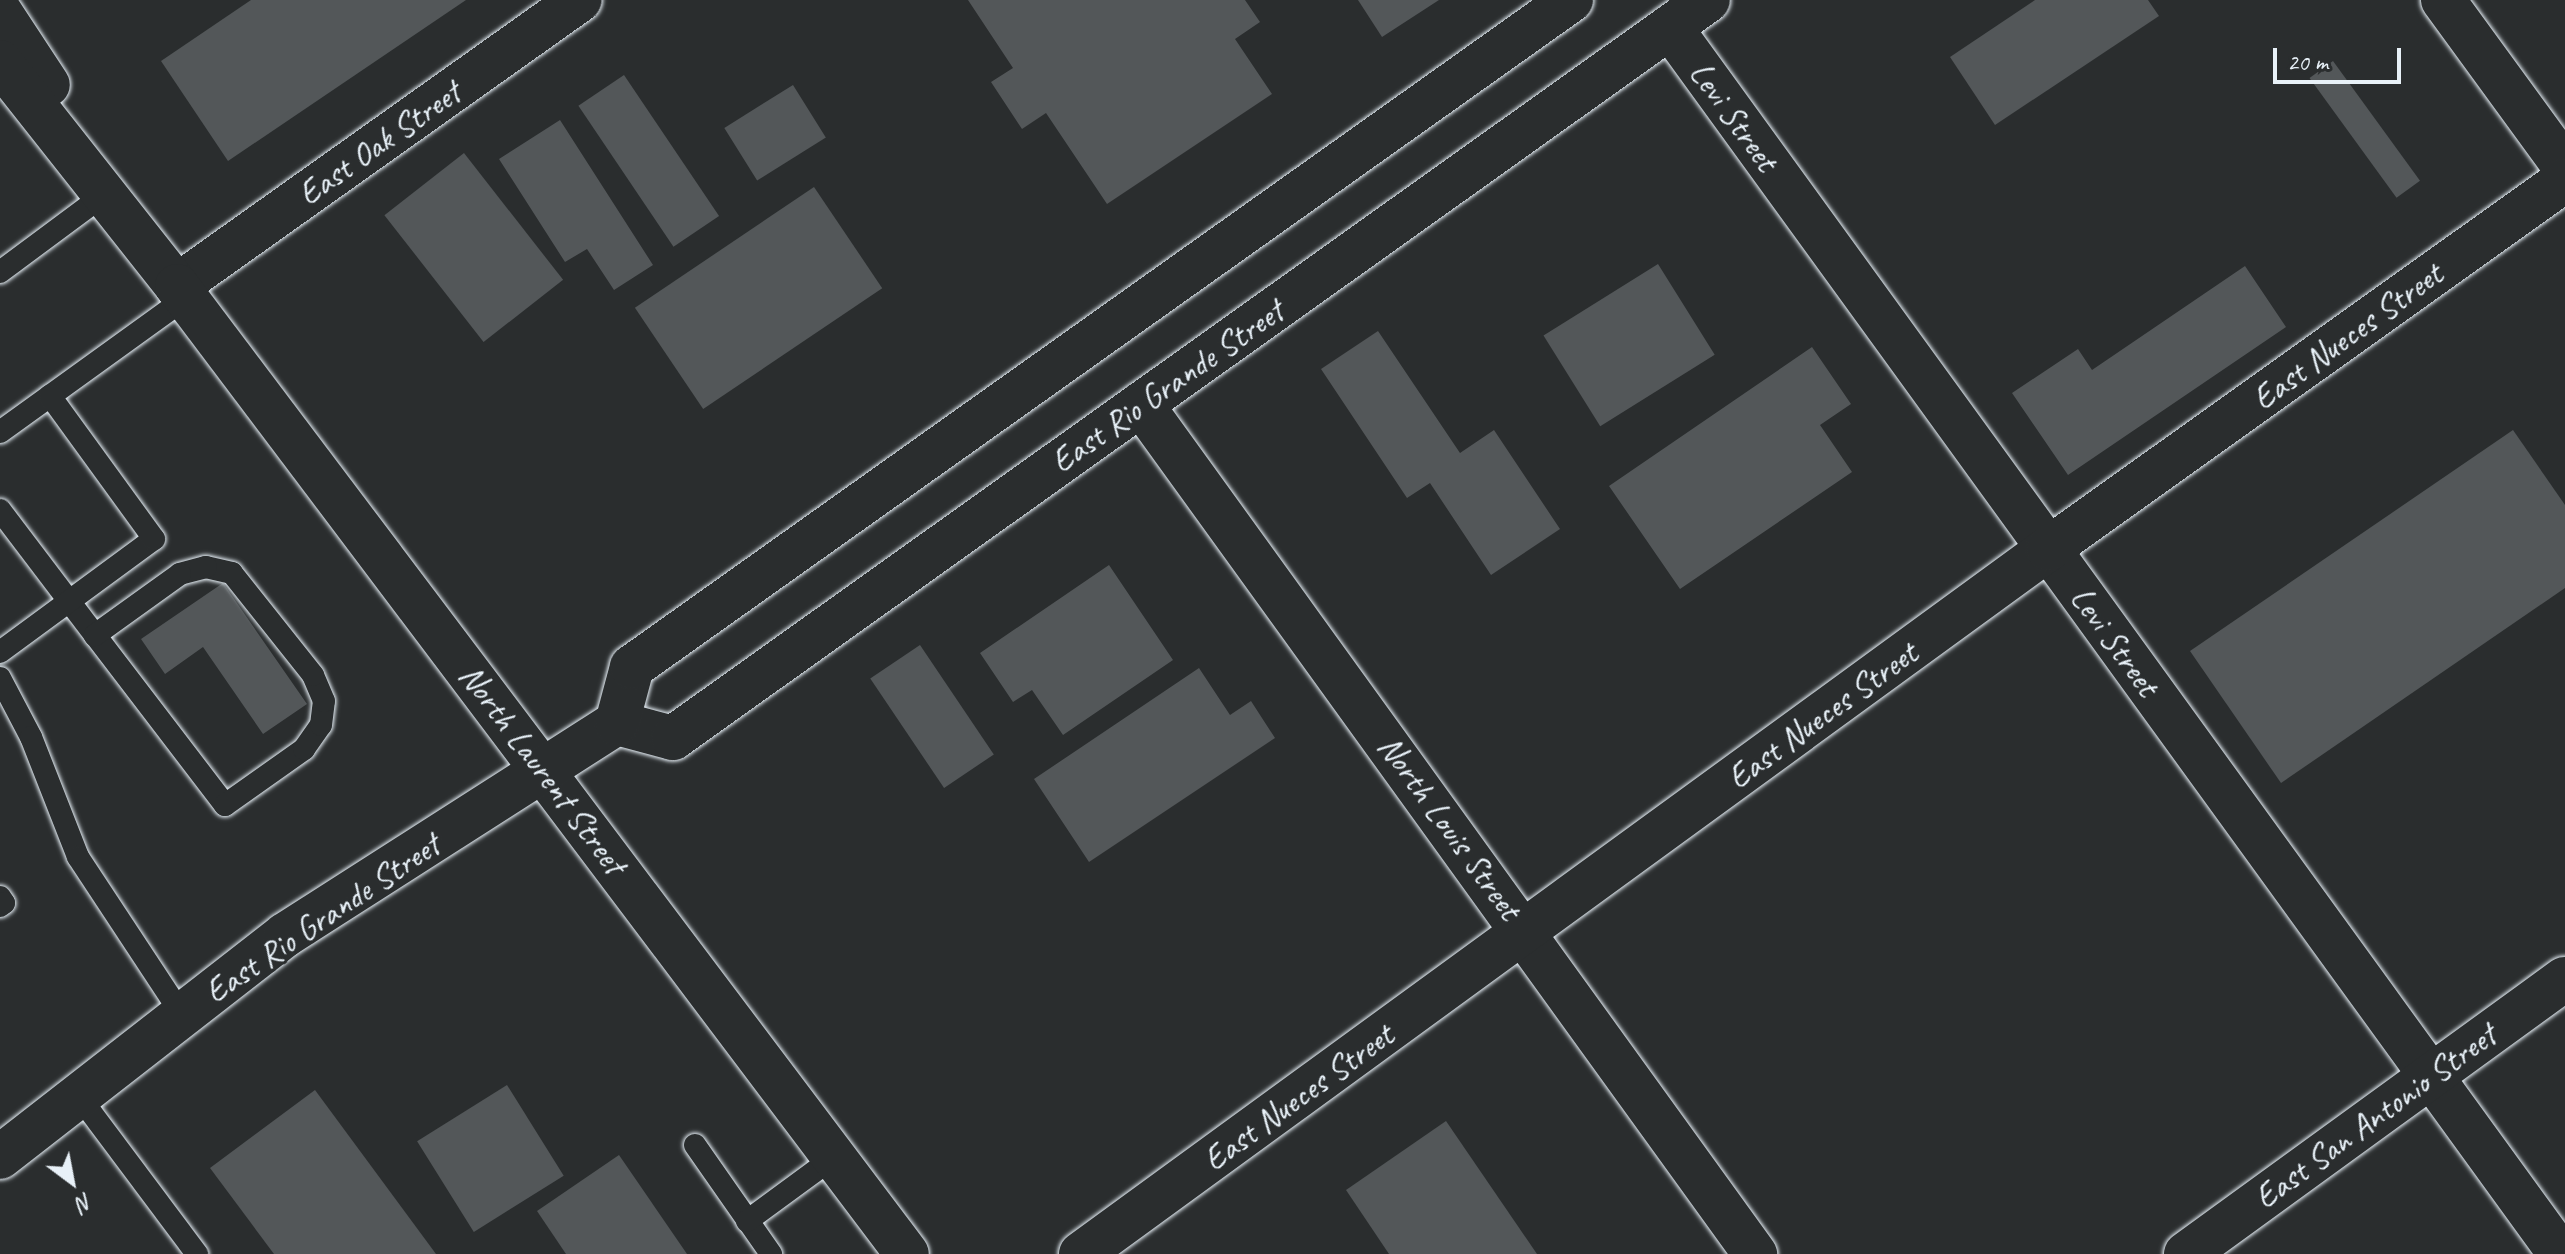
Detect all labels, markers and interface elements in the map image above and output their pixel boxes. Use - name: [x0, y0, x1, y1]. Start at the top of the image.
- scale bar: [2277, 32, 2405, 82]
- text: 20 m: [2287, 47, 2328, 77]
- street label: Levi Street: [1681, 53, 1787, 179]
- street label: East Oak Street: [289, 72, 469, 214]
- street label: East Nueces Street: [2244, 253, 2450, 419]
- street label: East Rio Grande Street: [1043, 291, 1291, 481]
- street label: Levi Street: [2062, 578, 2168, 704]
- street label: East Nueces Street: [1719, 632, 1925, 798]
- street label: North Laurent Street: [450, 655, 636, 883]
- street label: North Louis Street: [1369, 726, 1531, 928]
- street label: East Rio Grande Street: [197, 824, 447, 1012]
- street label: East Nueces Street: [1195, 1014, 1401, 1180]
- street label: East San Antonio Street: [2246, 1014, 2504, 1218]
- north arrow: [32, 1142, 112, 1222]
- text: N: [72, 1187, 98, 1218]

